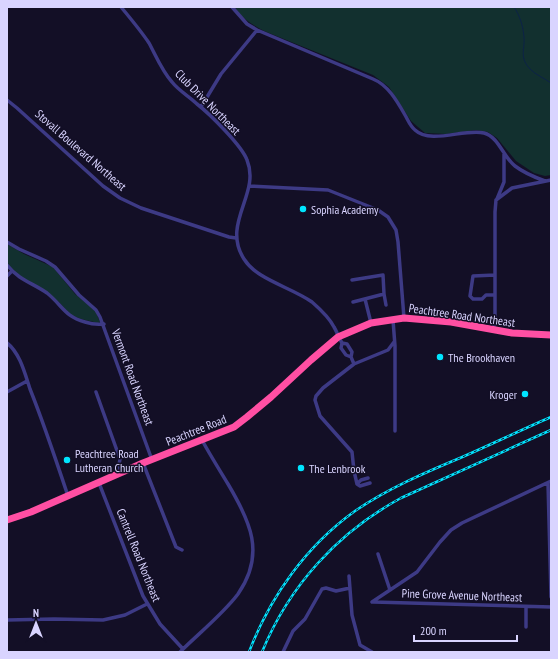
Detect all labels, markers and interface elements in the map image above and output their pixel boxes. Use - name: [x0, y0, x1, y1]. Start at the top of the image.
- street label: Club Drive Northeast: [172, 66, 244, 138]
- street label: Stovall Boulevard Northeast: [32, 106, 130, 194]
- place label: Sophia Academy: [311, 202, 379, 217]
- marker: Sophia Academy: [298, 204, 308, 214]
- street label: Peachtree Road Northeast: [408, 300, 517, 330]
- street label: Vermont Road Northeast: [108, 326, 158, 428]
- place label: The Brookhaven: [448, 350, 515, 365]
- marker: The Brookhaven: [435, 352, 445, 362]
- place label: Kroger: [489, 387, 518, 402]
- marker: Kroger: [520, 389, 530, 399]
- street label: Peachtree Road: [164, 411, 228, 449]
- place label: Peachtree Road Lutheran Church: [75, 446, 143, 475]
- marker: Peachtree Road Lutheran Church: [62, 455, 72, 465]
- place label: The Lenbrook: [309, 461, 366, 476]
- marker: The Lenbrook: [296, 463, 306, 473]
- street label: Cantrell Road Northeast: [114, 506, 165, 604]
- street label: Pine Grove Avenue Northeast: [401, 585, 523, 605]
- north arrow: [16, 603, 56, 643]
- text: N: [33, 606, 39, 620]
- scale bar: [414, 617, 517, 643]
- text: 200 m: [420, 623, 447, 638]

